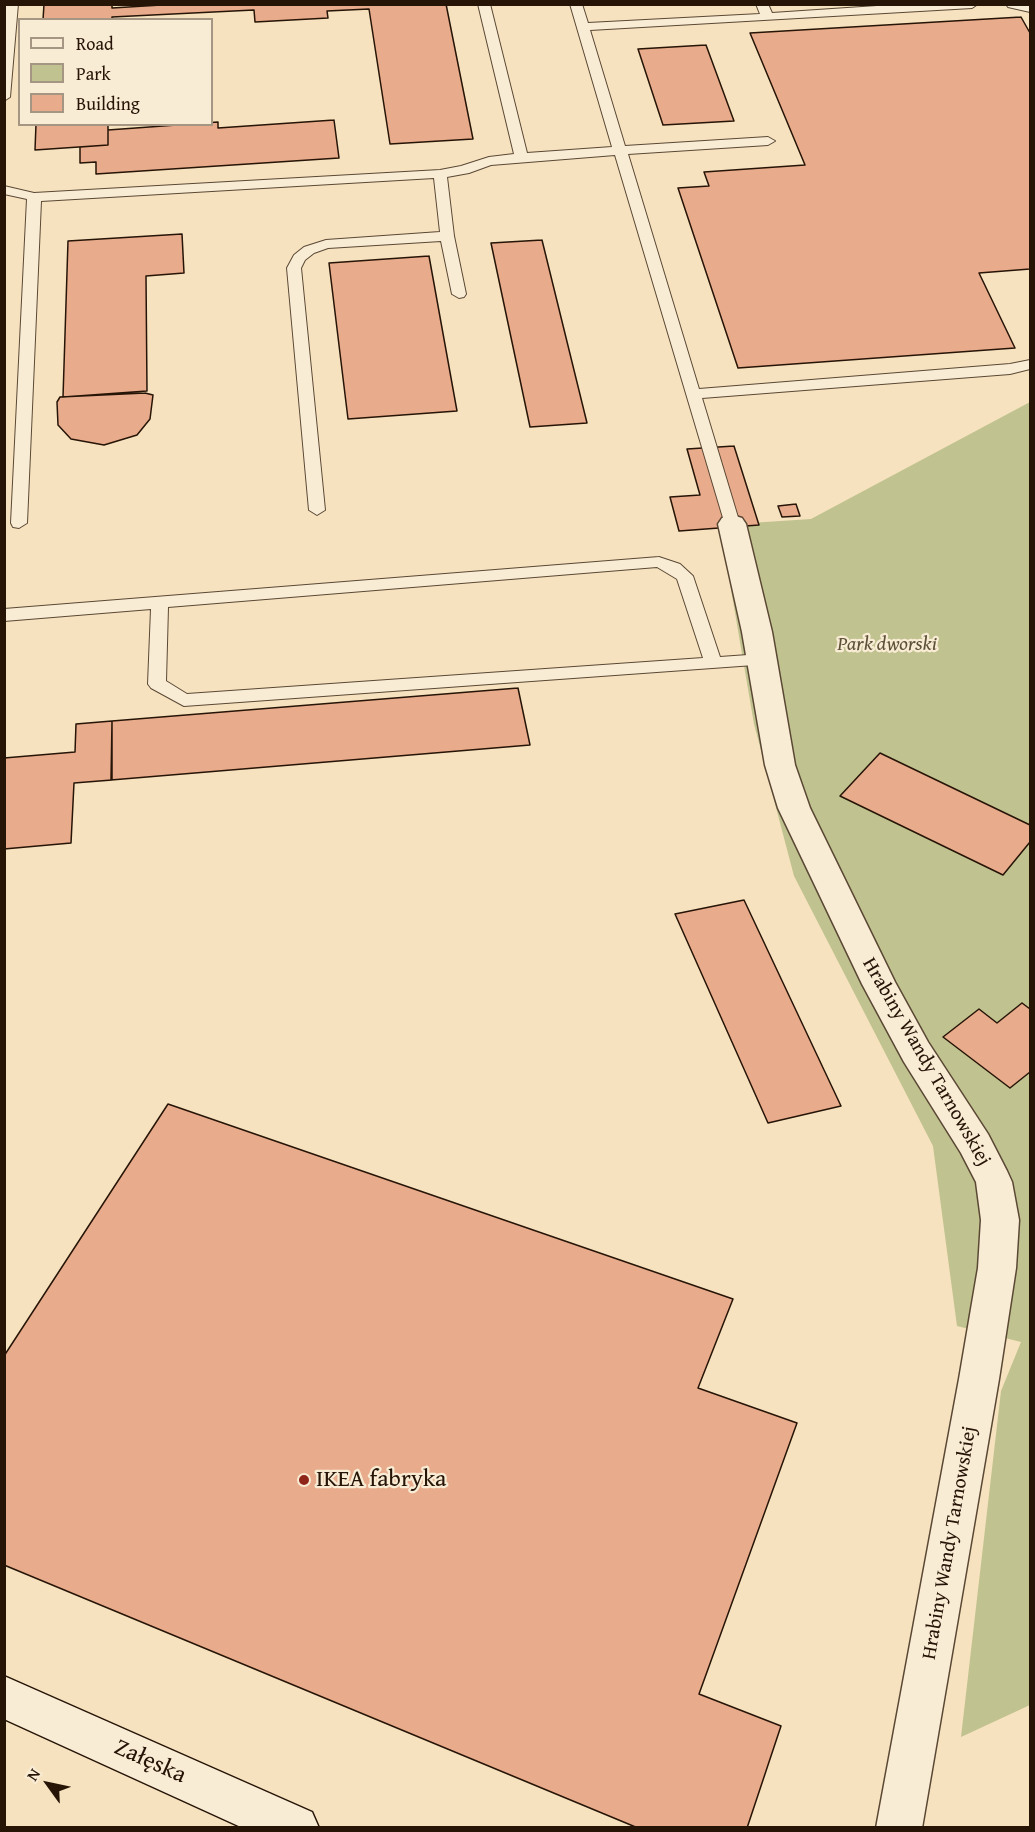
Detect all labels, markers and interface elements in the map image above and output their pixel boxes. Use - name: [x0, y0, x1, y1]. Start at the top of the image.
- legend: [18, 18, 213, 126]
- text: Road: [76, 30, 114, 57]
- text: Park: [76, 60, 111, 87]
- text: Building: [76, 90, 140, 117]
- park label: Park dworski: [837, 633, 937, 657]
- street label: Hrabiny Wandy Tarnowskiej: [857, 954, 995, 1170]
- street label: Hrabiny Wandy Tarnowskiej: [918, 1425, 982, 1661]
- place label: IKEA fabryka: [316, 1466, 446, 1494]
- marker: IKEA fabryka: [297, 1473, 311, 1487]
- street label: Załęska: [110, 1734, 190, 1790]
- north arrow: [18, 1754, 78, 1814]
- text: N: [20, 1763, 46, 1785]

